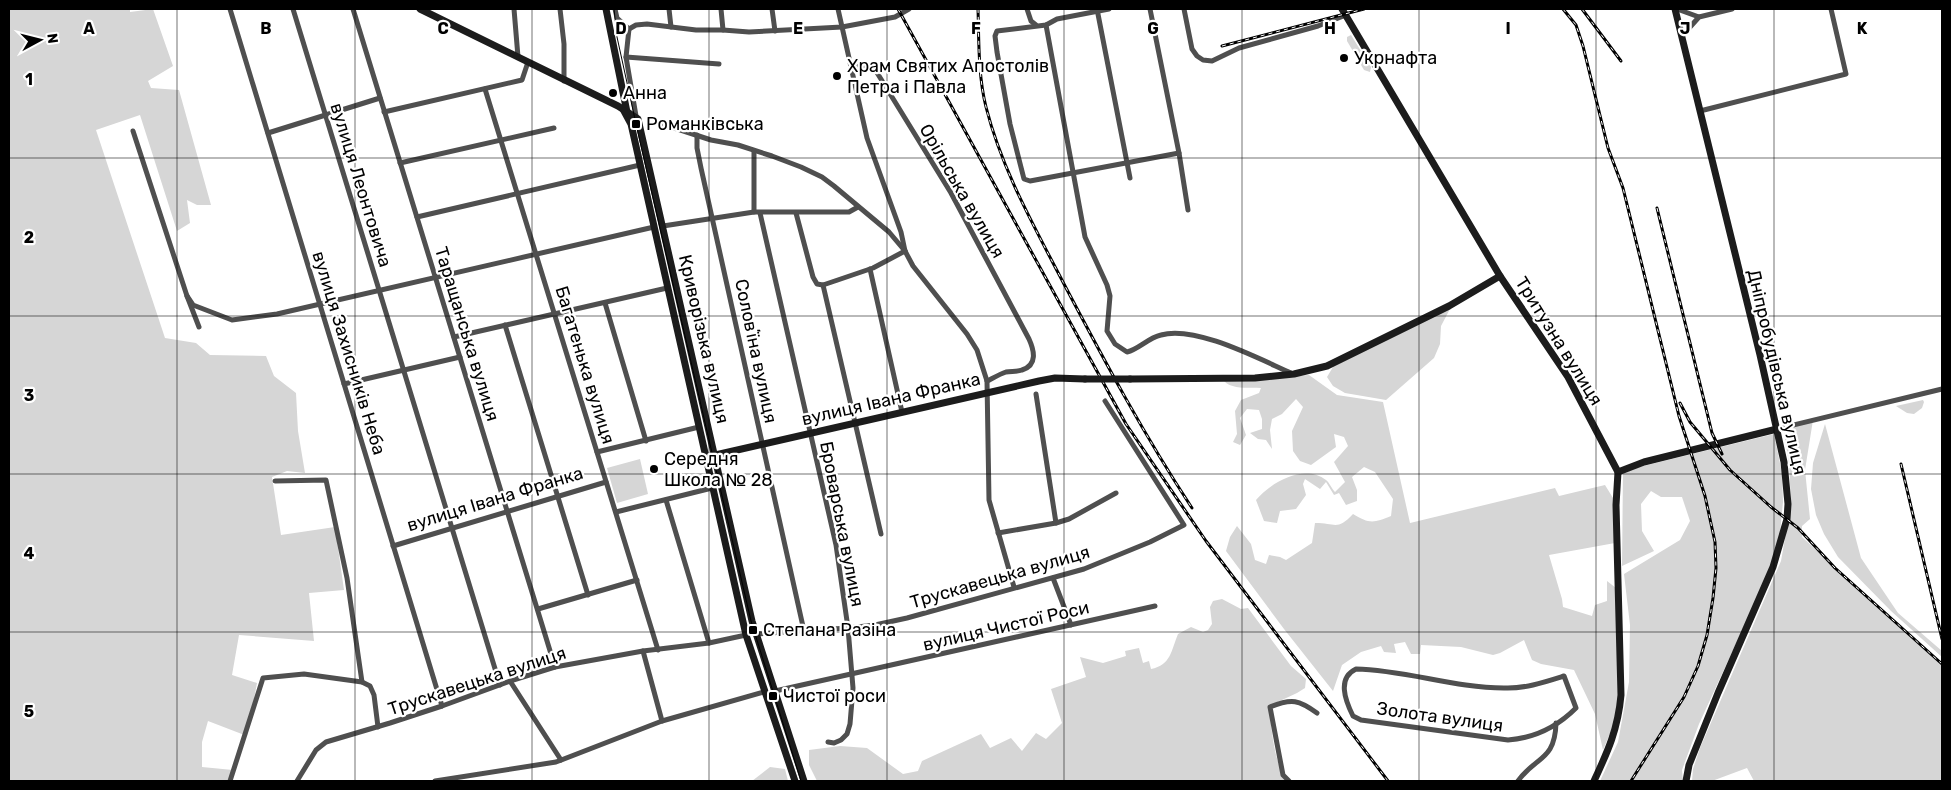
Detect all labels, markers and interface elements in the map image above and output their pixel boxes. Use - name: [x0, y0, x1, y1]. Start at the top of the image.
- north arrow: [15, 15, 65, 65]
- text: A: [83, 19, 95, 38]
- text: B: [260, 19, 272, 38]
- text: C: [437, 19, 449, 38]
- text: D: [615, 19, 627, 38]
- text: E: [793, 19, 803, 38]
- text: F: [971, 19, 981, 38]
- text: G: [1147, 19, 1159, 38]
- text: H: [1324, 19, 1336, 38]
- text: I: [1505, 19, 1511, 38]
- text: J: [1680, 19, 1690, 38]
- text: K: [1857, 19, 1868, 38]
- text: N: [43, 32, 61, 45]
- place label: Укрнафта: [1354, 47, 1437, 69]
- marker: Укрнафта: [1338, 52, 1350, 64]
- place label: Храм Святих Апостолів Петра і Павла: [847, 55, 1049, 98]
- text: 1: [25, 70, 33, 89]
- marker: Храм Святих Апостолів Петра і Павла: [831, 70, 843, 82]
- place label: Анна: [623, 82, 667, 104]
- marker: Анна: [607, 87, 619, 99]
- street label: вулиця Леонтовича: [326, 100, 396, 270]
- place label: Романківська: [646, 113, 764, 135]
- marker: Романківська: [630, 118, 642, 130]
- street label: Орільська вулиця: [915, 120, 1009, 262]
- text: 2: [24, 228, 34, 247]
- street label: Таращанська вулиця: [430, 244, 504, 424]
- street label: вулиця Захисників Неба: [308, 249, 390, 457]
- street label: Криворізька вулиця: [674, 252, 734, 426]
- street label: Дніпробудівська вулиця: [1743, 267, 1811, 477]
- street label: Тритузна вулиця: [1511, 273, 1607, 409]
- street label: Соловʼїна вулиця: [730, 277, 782, 425]
- street label: Багатенька вулиця: [550, 283, 620, 447]
- street label: вулиця Івана Франка: [799, 368, 983, 430]
- text: 3: [24, 386, 34, 405]
- street label: Броварська вулиця: [815, 439, 869, 609]
- place label: Середня Школа № 28: [664, 448, 773, 491]
- street label: вулиця Івана Франка: [404, 462, 586, 536]
- marker: Середня Школа № 28: [648, 463, 660, 475]
- street label: Трускавецька вулиця: [908, 541, 1092, 613]
- text: 4: [24, 544, 35, 563]
- street label: вулиця Чистої Роси: [921, 596, 1091, 656]
- place label: Степана Разіна: [763, 619, 896, 641]
- marker: Степана Разіна: [747, 624, 759, 636]
- street label: Трускавецька вулиця: [385, 642, 569, 720]
- place label: Чистої роси: [783, 685, 886, 707]
- marker: Чистої роси: [767, 690, 779, 702]
- street label: Золота вулиця: [1375, 697, 1505, 737]
- text: 5: [24, 702, 34, 721]

